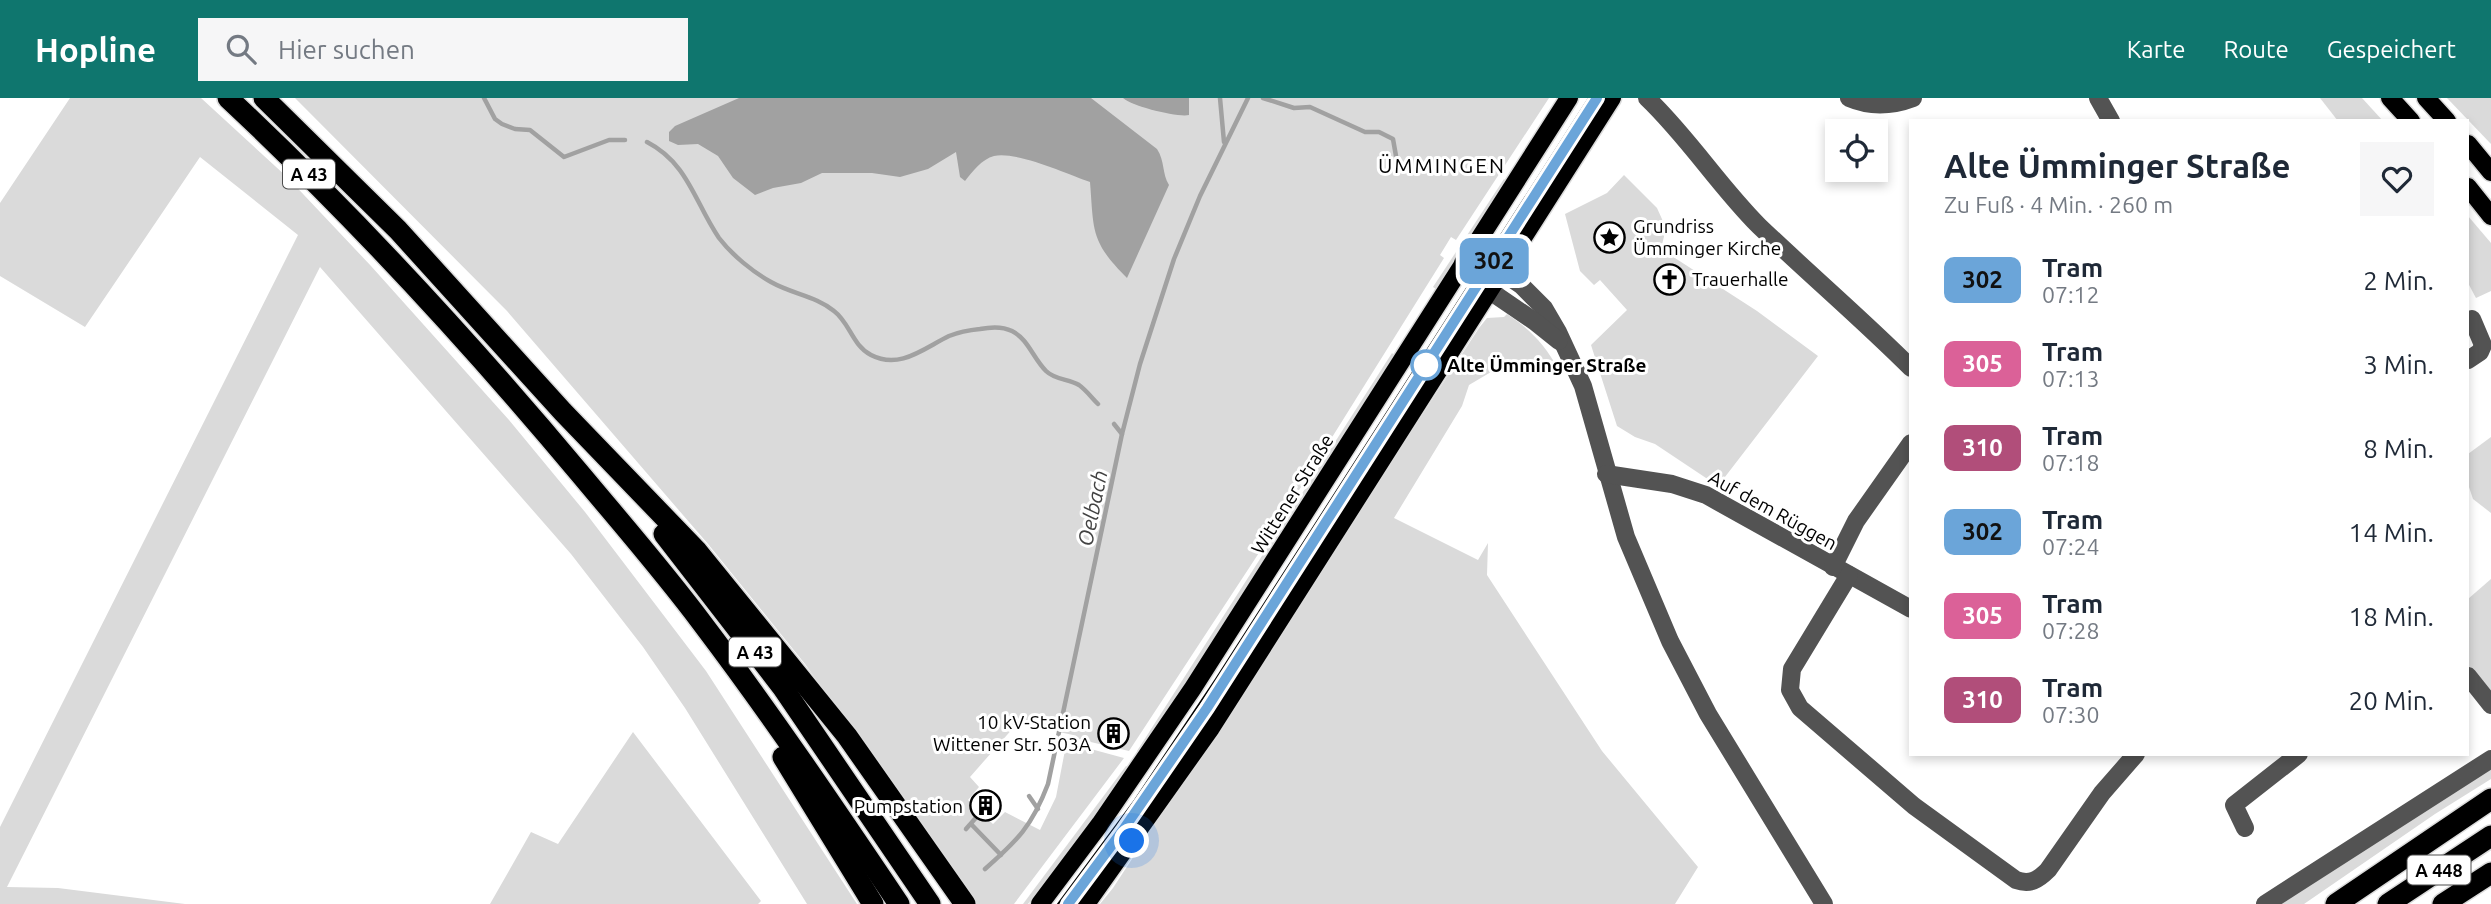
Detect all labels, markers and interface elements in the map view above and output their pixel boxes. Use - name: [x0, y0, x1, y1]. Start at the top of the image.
- search box: [198, 18, 688, 81]
- icon: search: [222, 30, 260, 68]
- text: Hopline: [35, 31, 156, 68]
- text: Hier suchen: [278, 35, 415, 64]
- text: Karte: [2127, 36, 2185, 63]
- text: Route: [2223, 36, 2289, 63]
- text: Gespeichert: [2327, 36, 2456, 63]
- map controls: [1825, 119, 1888, 182]
- button: locate: [1825, 119, 1888, 182]
- button: heart: [2360, 142, 2434, 216]
- text: Alte Ümminger Straße: [1944, 147, 2291, 184]
- district label: ÜMMINGEN: [1378, 153, 1506, 177]
- road number: A 43: [283, 160, 335, 188]
- text: Zu Fuß · 4 Min. · 260 m: [1944, 192, 2173, 217]
- place label: Grundriss Ümminger Kirche: [1633, 215, 1781, 259]
- place icon: Grundriss Ümminger Kirche: [1593, 220, 1627, 254]
- line badge: 302: [1454, 238, 1534, 284]
- text: 302: [1474, 247, 1514, 274]
- text: Tram: [2042, 253, 2103, 282]
- church icon: Trauerhalle: [1652, 262, 1686, 296]
- text: 302: [1962, 266, 2003, 293]
- text: 2 Min.: [2363, 266, 2434, 295]
- place label: Trauerhalle: [1692, 268, 1788, 290]
- text: 07:12: [2042, 282, 2100, 307]
- text: Tram: [2042, 337, 2103, 366]
- marker: Alte Ümminger Straße: [1411, 350, 1441, 380]
- text: 305: [1962, 350, 2003, 377]
- text: 3 Min.: [2363, 350, 2434, 379]
- place label: Alte Ümminger Straße: [1447, 354, 1647, 376]
- text: 07:13: [2042, 366, 2100, 391]
- text: Tram: [2042, 421, 2103, 450]
- street label: Wittener Straße: [1246, 430, 1338, 558]
- text: 310: [1962, 434, 2003, 461]
- text: 8 Min.: [2363, 434, 2434, 463]
- text: 07:18: [2042, 450, 2100, 475]
- street label: Auf dem Rüggen: [1705, 466, 1841, 554]
- water label: Oelbach: [1072, 468, 1112, 548]
- text: Tram: [2042, 505, 2103, 534]
- text: 302: [1962, 518, 2003, 545]
- text: 14 Min.: [2349, 518, 2434, 547]
- text: 07:24: [2042, 534, 2100, 559]
- text: Tram: [2042, 589, 2103, 618]
- text: 305: [1962, 602, 2003, 629]
- text: 18 Min.: [2349, 602, 2434, 631]
- text: 07:28: [2042, 618, 2100, 643]
- road number: A 43: [729, 638, 781, 666]
- text: Tram: [2042, 673, 2103, 702]
- text: 310: [1962, 686, 2003, 713]
- text: 20 Min.: [2349, 686, 2434, 715]
- text: 07:30: [2042, 702, 2100, 727]
- place label: 10 kV-Station Wittener Str. 503A: [933, 711, 1092, 755]
- building icon: 10 kV-Station Wittener Str. 503A: [1097, 716, 1131, 750]
- building icon: Pumpstation: [969, 789, 1003, 823]
- place label: Pumpstation: [854, 795, 963, 817]
- your location: [1114, 823, 1149, 858]
- road number: A 448: [2408, 856, 2470, 884]

